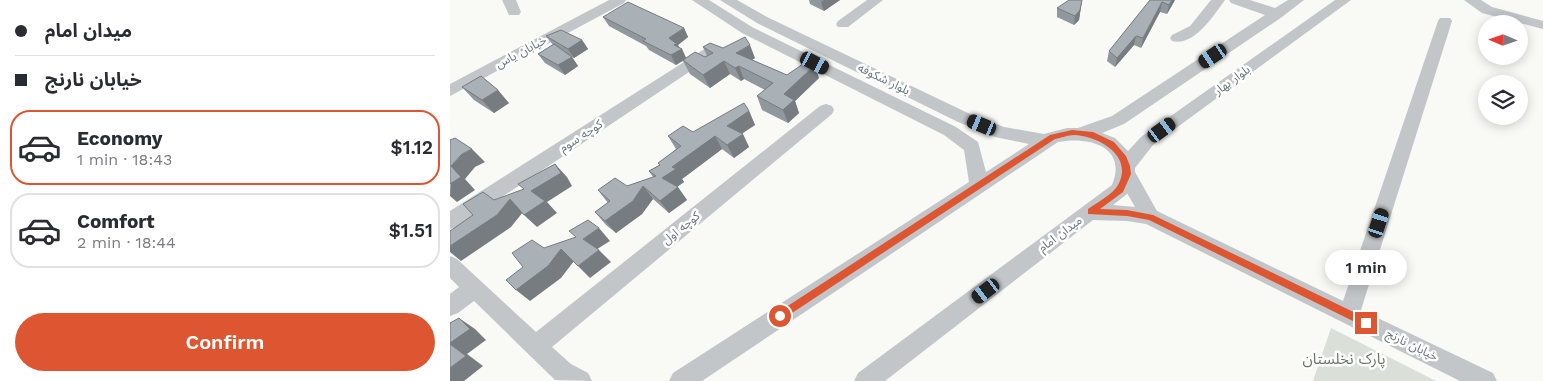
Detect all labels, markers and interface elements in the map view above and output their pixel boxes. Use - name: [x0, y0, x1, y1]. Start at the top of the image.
- north arrow: [1478, 15, 1528, 65]
- map controls: [1478, 15, 1528, 125]
- text: میدان امام: [45, 19, 132, 42]
- street label: خیابان یاس: [493, 33, 549, 71]
- car: [1196, 41, 1229, 71]
- car: [798, 50, 831, 76]
- street label: بلوار شکوفه: [856, 60, 912, 98]
- street label: بلوار بهار: [1210, 62, 1253, 98]
- text: خیابان نارنج: [45, 68, 142, 91]
- button: layers: [1478, 75, 1528, 125]
- car: [965, 112, 998, 138]
- car: [1145, 115, 1178, 145]
- street label: کوچه سوم: [557, 116, 607, 157]
- icon: car: [17, 125, 62, 170]
- text: Economy: [77, 127, 162, 150]
- text: $1.12: [391, 136, 433, 159]
- text: 1 min · 18:43: [77, 150, 172, 169]
- car: [1367, 206, 1390, 240]
- icon: car: [17, 208, 62, 253]
- street label: کوچه اول: [659, 208, 704, 248]
- text: Comfort: [77, 210, 155, 233]
- street label: میدان امام: [1036, 213, 1086, 256]
- text: $1.51: [389, 219, 433, 242]
- text: 2 min · 18:44: [77, 233, 176, 252]
- callout: 1 min: [1325, 250, 1407, 286]
- text: 1 min: [1345, 258, 1387, 277]
- car: [969, 276, 1002, 306]
- route start: [769, 305, 791, 327]
- route end: [1355, 312, 1377, 334]
- button: Confirm: [15, 313, 435, 371]
- street label: خیابان نارنج: [1383, 326, 1440, 365]
- park label: پارک نخلستان: [1302, 350, 1386, 369]

